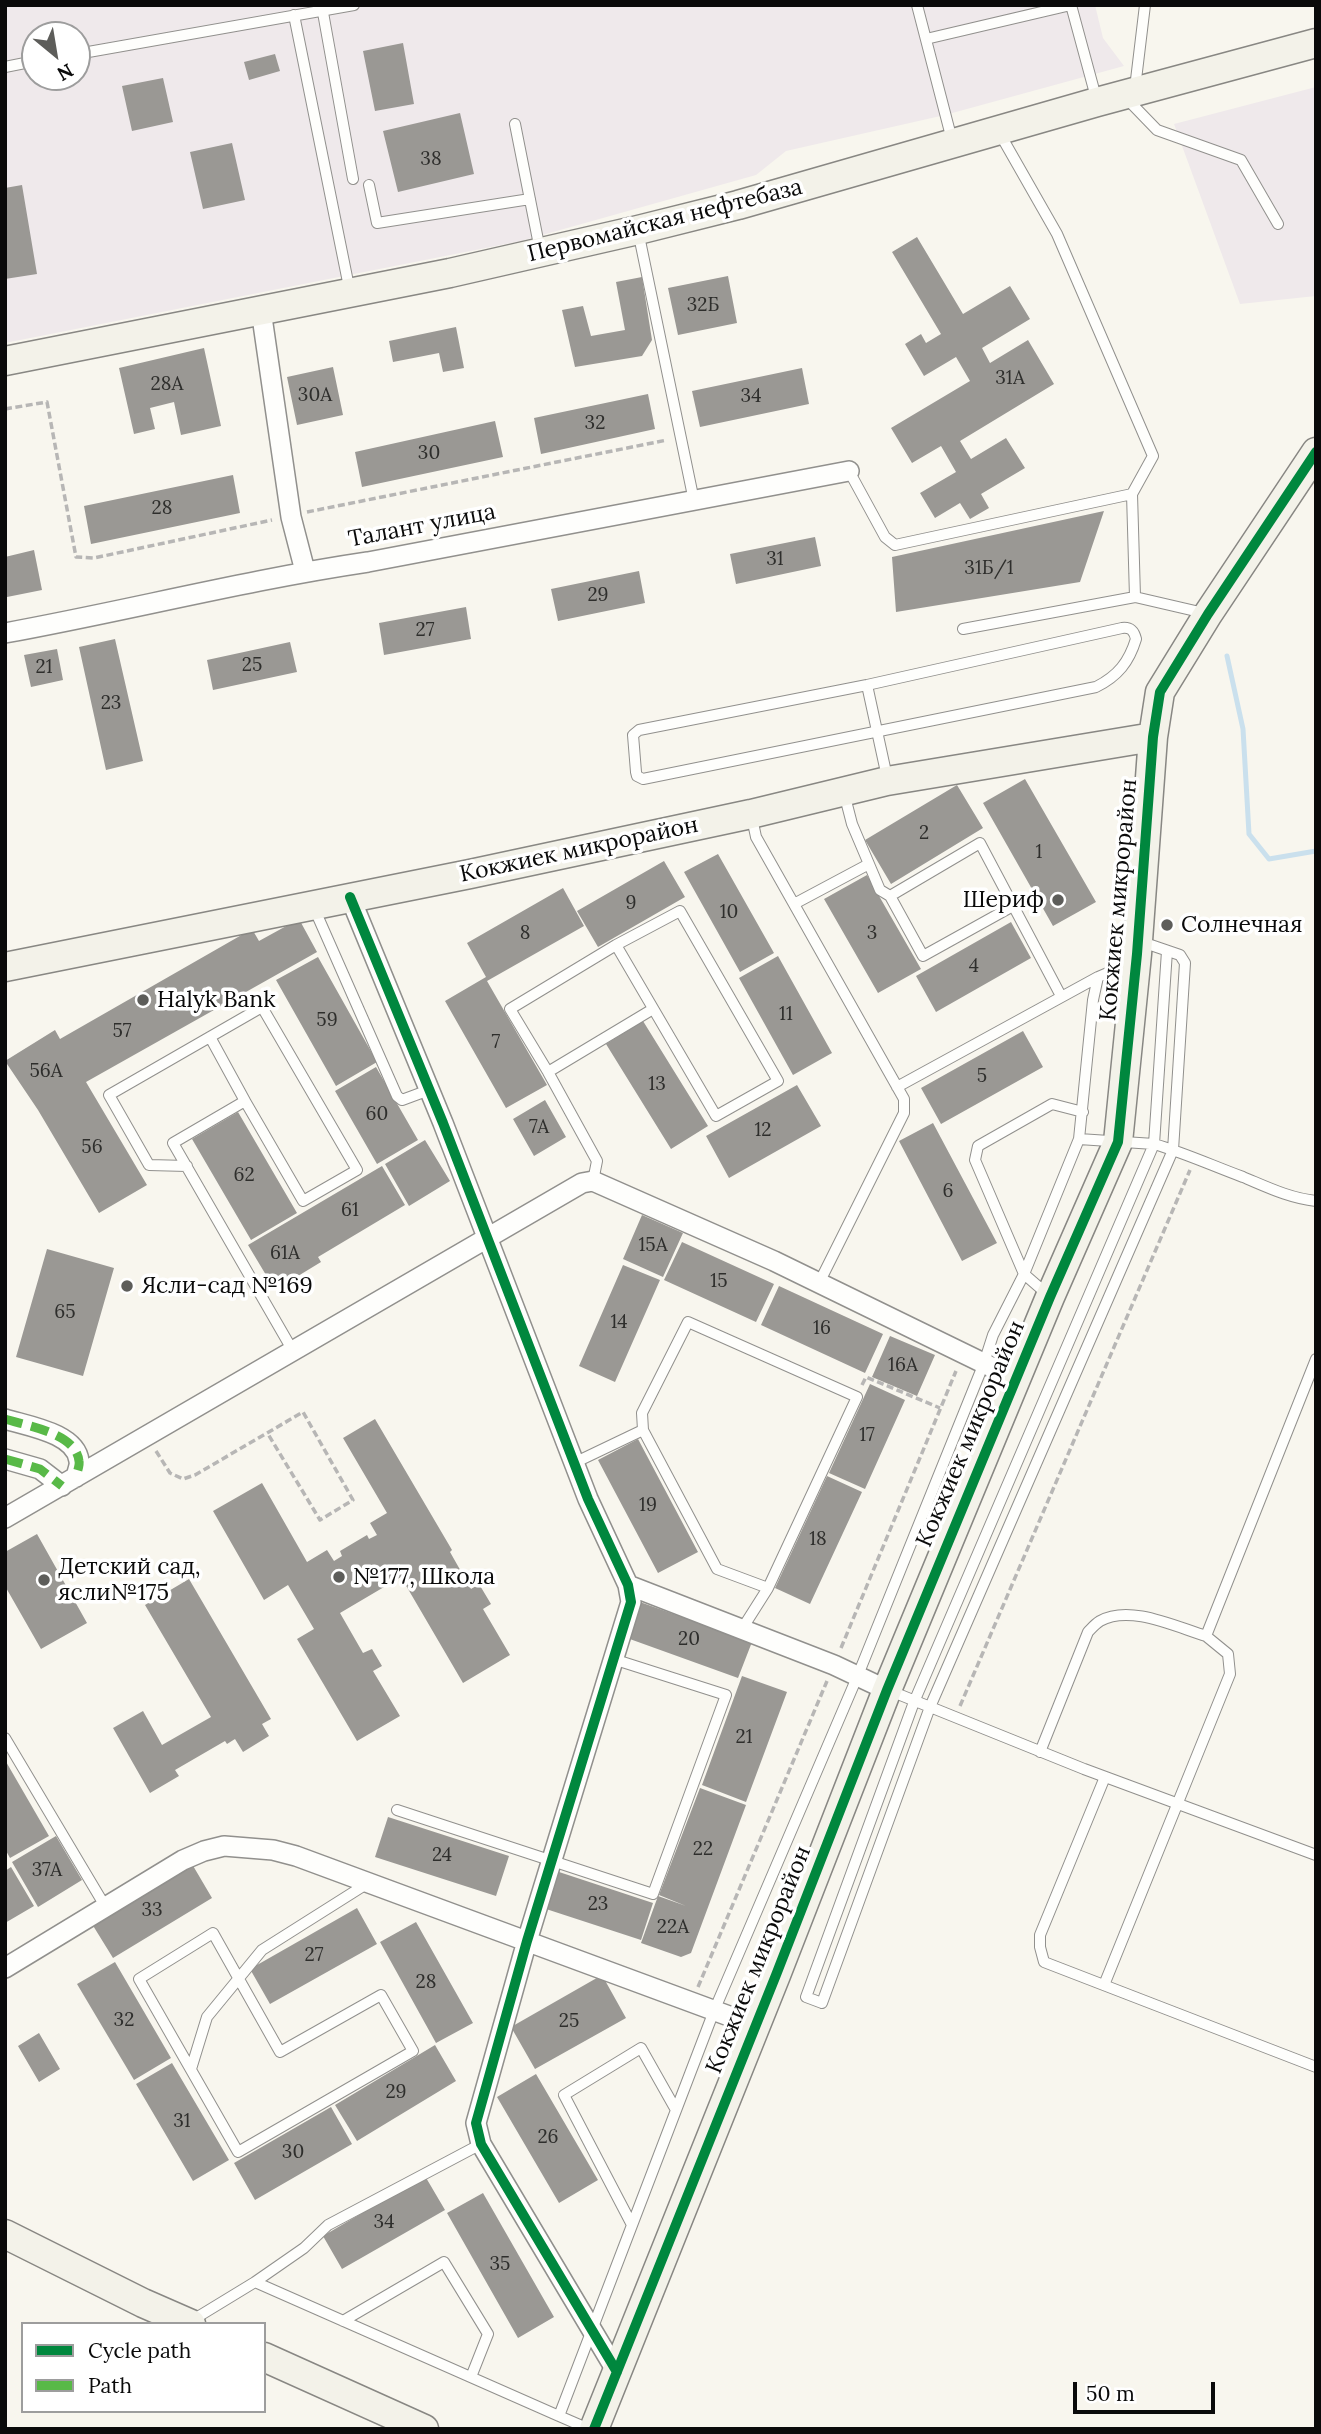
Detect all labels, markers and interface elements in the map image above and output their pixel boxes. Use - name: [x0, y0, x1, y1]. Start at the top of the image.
- north arrow: [21, 21, 91, 91]
- text: N: [53, 58, 78, 87]
- house number: 38: [420, 149, 442, 171]
- street label: Первомайская нефтебаза: [525, 173, 805, 269]
- house number: 32Б: [687, 295, 719, 317]
- house number: 31А: [995, 368, 1025, 390]
- house number: 28А: [151, 374, 183, 396]
- house number: 30А: [298, 385, 332, 407]
- house number: 34: [741, 386, 761, 408]
- house number: 32: [585, 413, 605, 435]
- house number: 30: [418, 443, 440, 465]
- house number: 28: [152, 498, 172, 520]
- street label: Талант улица: [346, 498, 498, 554]
- house number: 31: [766, 549, 784, 571]
- house number: 31Б/1: [964, 558, 1014, 580]
- house number: 29: [587, 585, 609, 607]
- house number: 27: [416, 620, 434, 642]
- house number: 25: [242, 655, 262, 677]
- house number: 21: [35, 657, 53, 679]
- house number: 23: [101, 693, 121, 715]
- street label: Кокжиек микрорайон: [1095, 778, 1143, 1022]
- street label: Кокжиек микрорайон: [457, 811, 701, 889]
- house number: 2: [919, 823, 929, 845]
- house number: 1: [1036, 842, 1042, 864]
- place label: Шериф: [963, 886, 1044, 914]
- marker: Шериф: [1050, 892, 1066, 908]
- house number: 9: [626, 893, 636, 915]
- house number: 10: [720, 902, 738, 924]
- place label: Солнечная: [1181, 911, 1302, 939]
- marker: Солнечная: [1159, 917, 1175, 933]
- house number: 8: [520, 923, 530, 945]
- house number: 3: [867, 923, 877, 945]
- house number: 4: [969, 956, 979, 978]
- place label: Halyk Bank: [157, 986, 276, 1014]
- marker: Halyk Bank: [135, 992, 151, 1008]
- house number: 11: [779, 1004, 793, 1026]
- house number: 59: [316, 1010, 338, 1032]
- house number: 57: [112, 1021, 132, 1043]
- house number: 7: [492, 1032, 500, 1054]
- house number: 56А: [29, 1061, 63, 1083]
- house number: 5: [977, 1066, 987, 1088]
- house number: 13: [648, 1074, 666, 1096]
- house number: 60: [366, 1104, 388, 1126]
- house number: 7А: [529, 1117, 549, 1139]
- house number: 12: [754, 1120, 772, 1142]
- house number: 56: [81, 1137, 103, 1159]
- house number: 62: [233, 1165, 255, 1187]
- house number: 6: [943, 1181, 953, 1203]
- house number: 61: [341, 1200, 359, 1222]
- house number: 15А: [638, 1235, 668, 1257]
- house number: 61А: [270, 1243, 300, 1265]
- house number: 15: [710, 1271, 728, 1293]
- place label: Ясли-сад №169: [141, 1272, 313, 1300]
- marker: Ясли-сад №169: [119, 1278, 135, 1294]
- house number: 65: [54, 1302, 76, 1324]
- house number: 14: [610, 1312, 628, 1334]
- street label: Кокжиек микрорайон: [911, 1317, 1031, 1551]
- house number: 16: [813, 1318, 831, 1340]
- house number: 16А: [888, 1355, 918, 1377]
- house number: 17: [859, 1425, 875, 1447]
- house number: 19: [639, 1495, 657, 1517]
- house number: 18: [809, 1529, 827, 1551]
- place label: Детский сад, ясли№175: [58, 1553, 201, 1607]
- place label: №177, Школа: [353, 1563, 495, 1591]
- marker: №177, Школа: [331, 1569, 347, 1585]
- marker: Детский сад, ясли№175: [36, 1572, 52, 1588]
- house number: 20: [678, 1629, 700, 1651]
- house number: 21: [735, 1727, 753, 1749]
- house number: 22: [693, 1839, 713, 1861]
- street label: Кокжиек микрорайон: [701, 1842, 817, 2078]
- house number: 24: [432, 1845, 452, 1867]
- house number: 37А: [32, 1860, 62, 1882]
- house number: 23: [588, 1894, 608, 1916]
- house number: 33: [141, 1900, 163, 1922]
- house number: 22А: [657, 1917, 689, 1939]
- house number: 27: [305, 1945, 323, 1967]
- house number: 28: [416, 1972, 436, 1994]
- house number: 32: [114, 2010, 134, 2032]
- house number: 25: [559, 2011, 579, 2033]
- house number: 29: [385, 2082, 407, 2104]
- house number: 31: [173, 2111, 191, 2133]
- house number: 26: [537, 2127, 559, 2149]
- house number: 30: [282, 2142, 304, 2164]
- house number: 34: [374, 2212, 394, 2234]
- house number: 35: [490, 2254, 510, 2276]
- legend: [21, 2322, 266, 2413]
- text: Cycle path: [88, 2337, 191, 2364]
- scale bar: [1076, 2368, 1218, 2412]
- text: Path: [88, 2372, 132, 2399]
- text: 50 m: [1086, 2380, 1135, 2407]

